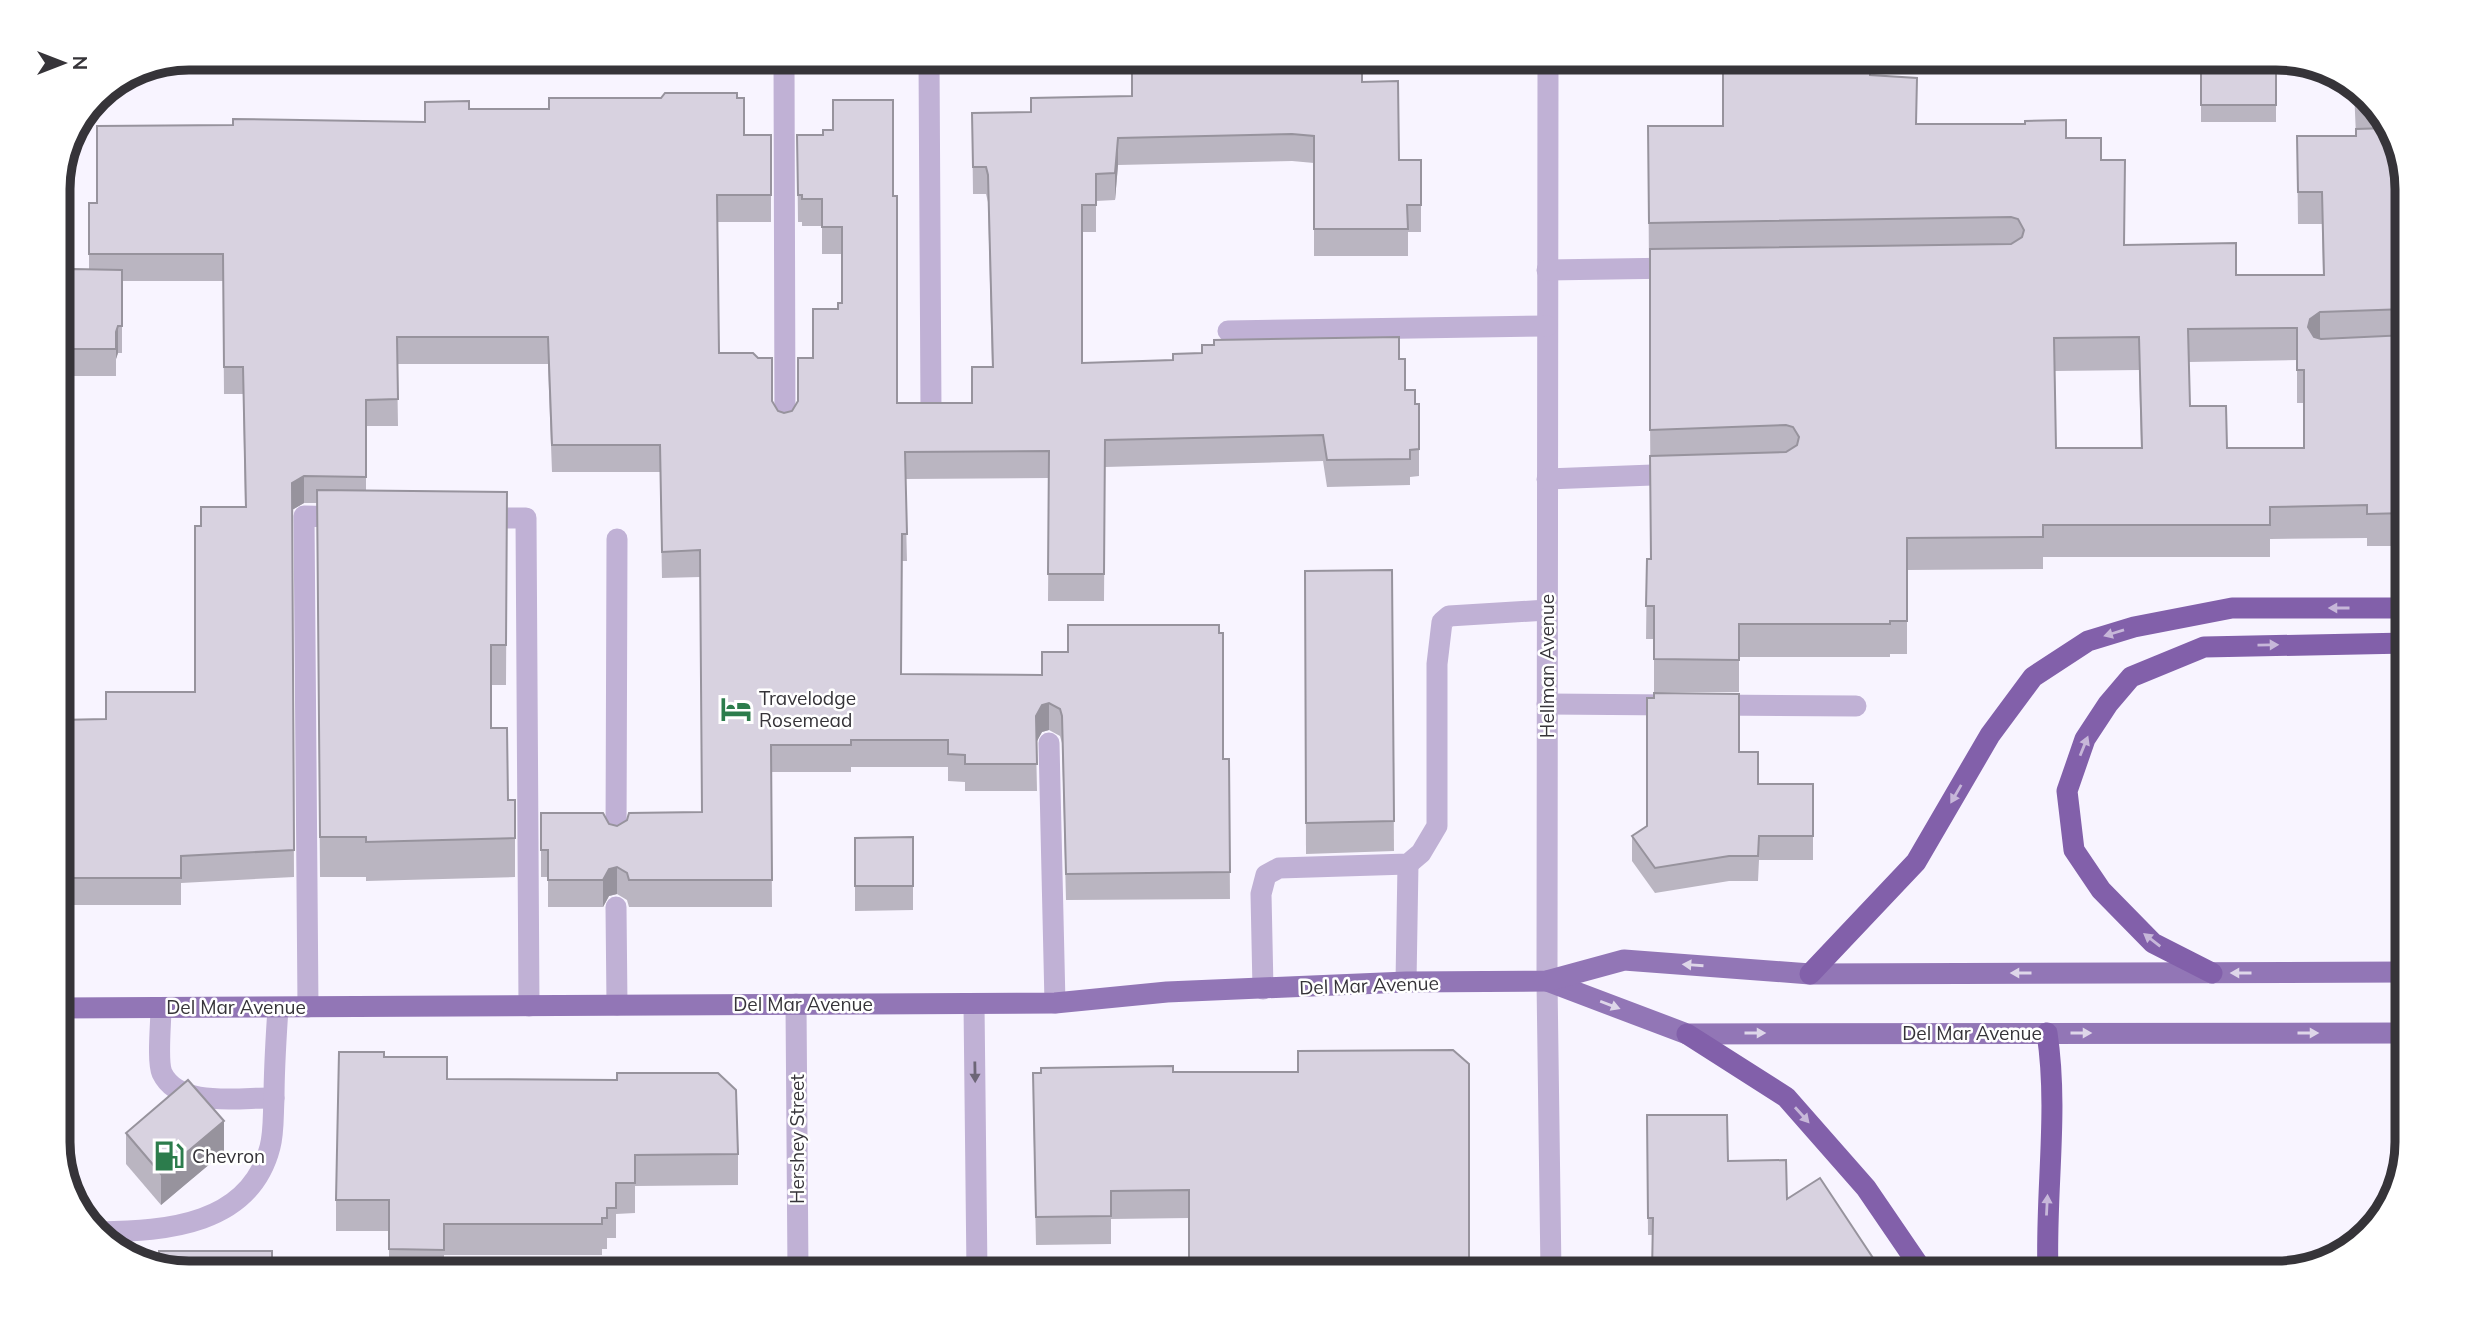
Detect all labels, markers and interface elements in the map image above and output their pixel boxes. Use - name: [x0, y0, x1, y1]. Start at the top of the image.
- north arrow: [28, 28, 98, 98]
- text: N: [68, 56, 92, 70]
- street label: Hellman Avenue: [1535, 594, 1559, 738]
- one-way arrow: [2328, 602, 2350, 614]
- one-way arrow: [2103, 629, 2124, 639]
- one-way arrow: [2258, 640, 2280, 651]
- place label: Travelodge Rosemead: [759, 686, 856, 732]
- hotel icon: Travelodge Rosemead: [719, 692, 753, 726]
- one-way arrow: [2078, 735, 2089, 756]
- one-way arrow: [1950, 784, 1962, 803]
- one-way arrow: [2143, 933, 2162, 947]
- one-way arrow: [1682, 959, 1704, 970]
- one-way arrow: [2010, 967, 2032, 979]
- one-way arrow: [2230, 967, 2252, 979]
- street label: Del Mar Avenue: [1299, 971, 1439, 999]
- street label: Del Mar Avenue: [733, 992, 873, 1016]
- street label: Del Mar Avenue: [166, 995, 306, 1019]
- one-way arrow: [1600, 1000, 1621, 1011]
- street label: Del Mar Avenue: [1902, 1021, 2042, 1045]
- one-way arrow: [1744, 1027, 1766, 1039]
- one-way arrow: [2070, 1027, 2092, 1039]
- one-way arrow: [2297, 1027, 2319, 1039]
- one-way arrow: [969, 1062, 981, 1084]
- street label: Hershey Street: [785, 1074, 809, 1204]
- one-way arrow: [1794, 1106, 1810, 1124]
- fuel station icon: Chevron: [152, 1139, 186, 1173]
- place label: Chevron: [192, 1144, 265, 1168]
- one-way arrow: [2041, 1194, 2052, 1216]

